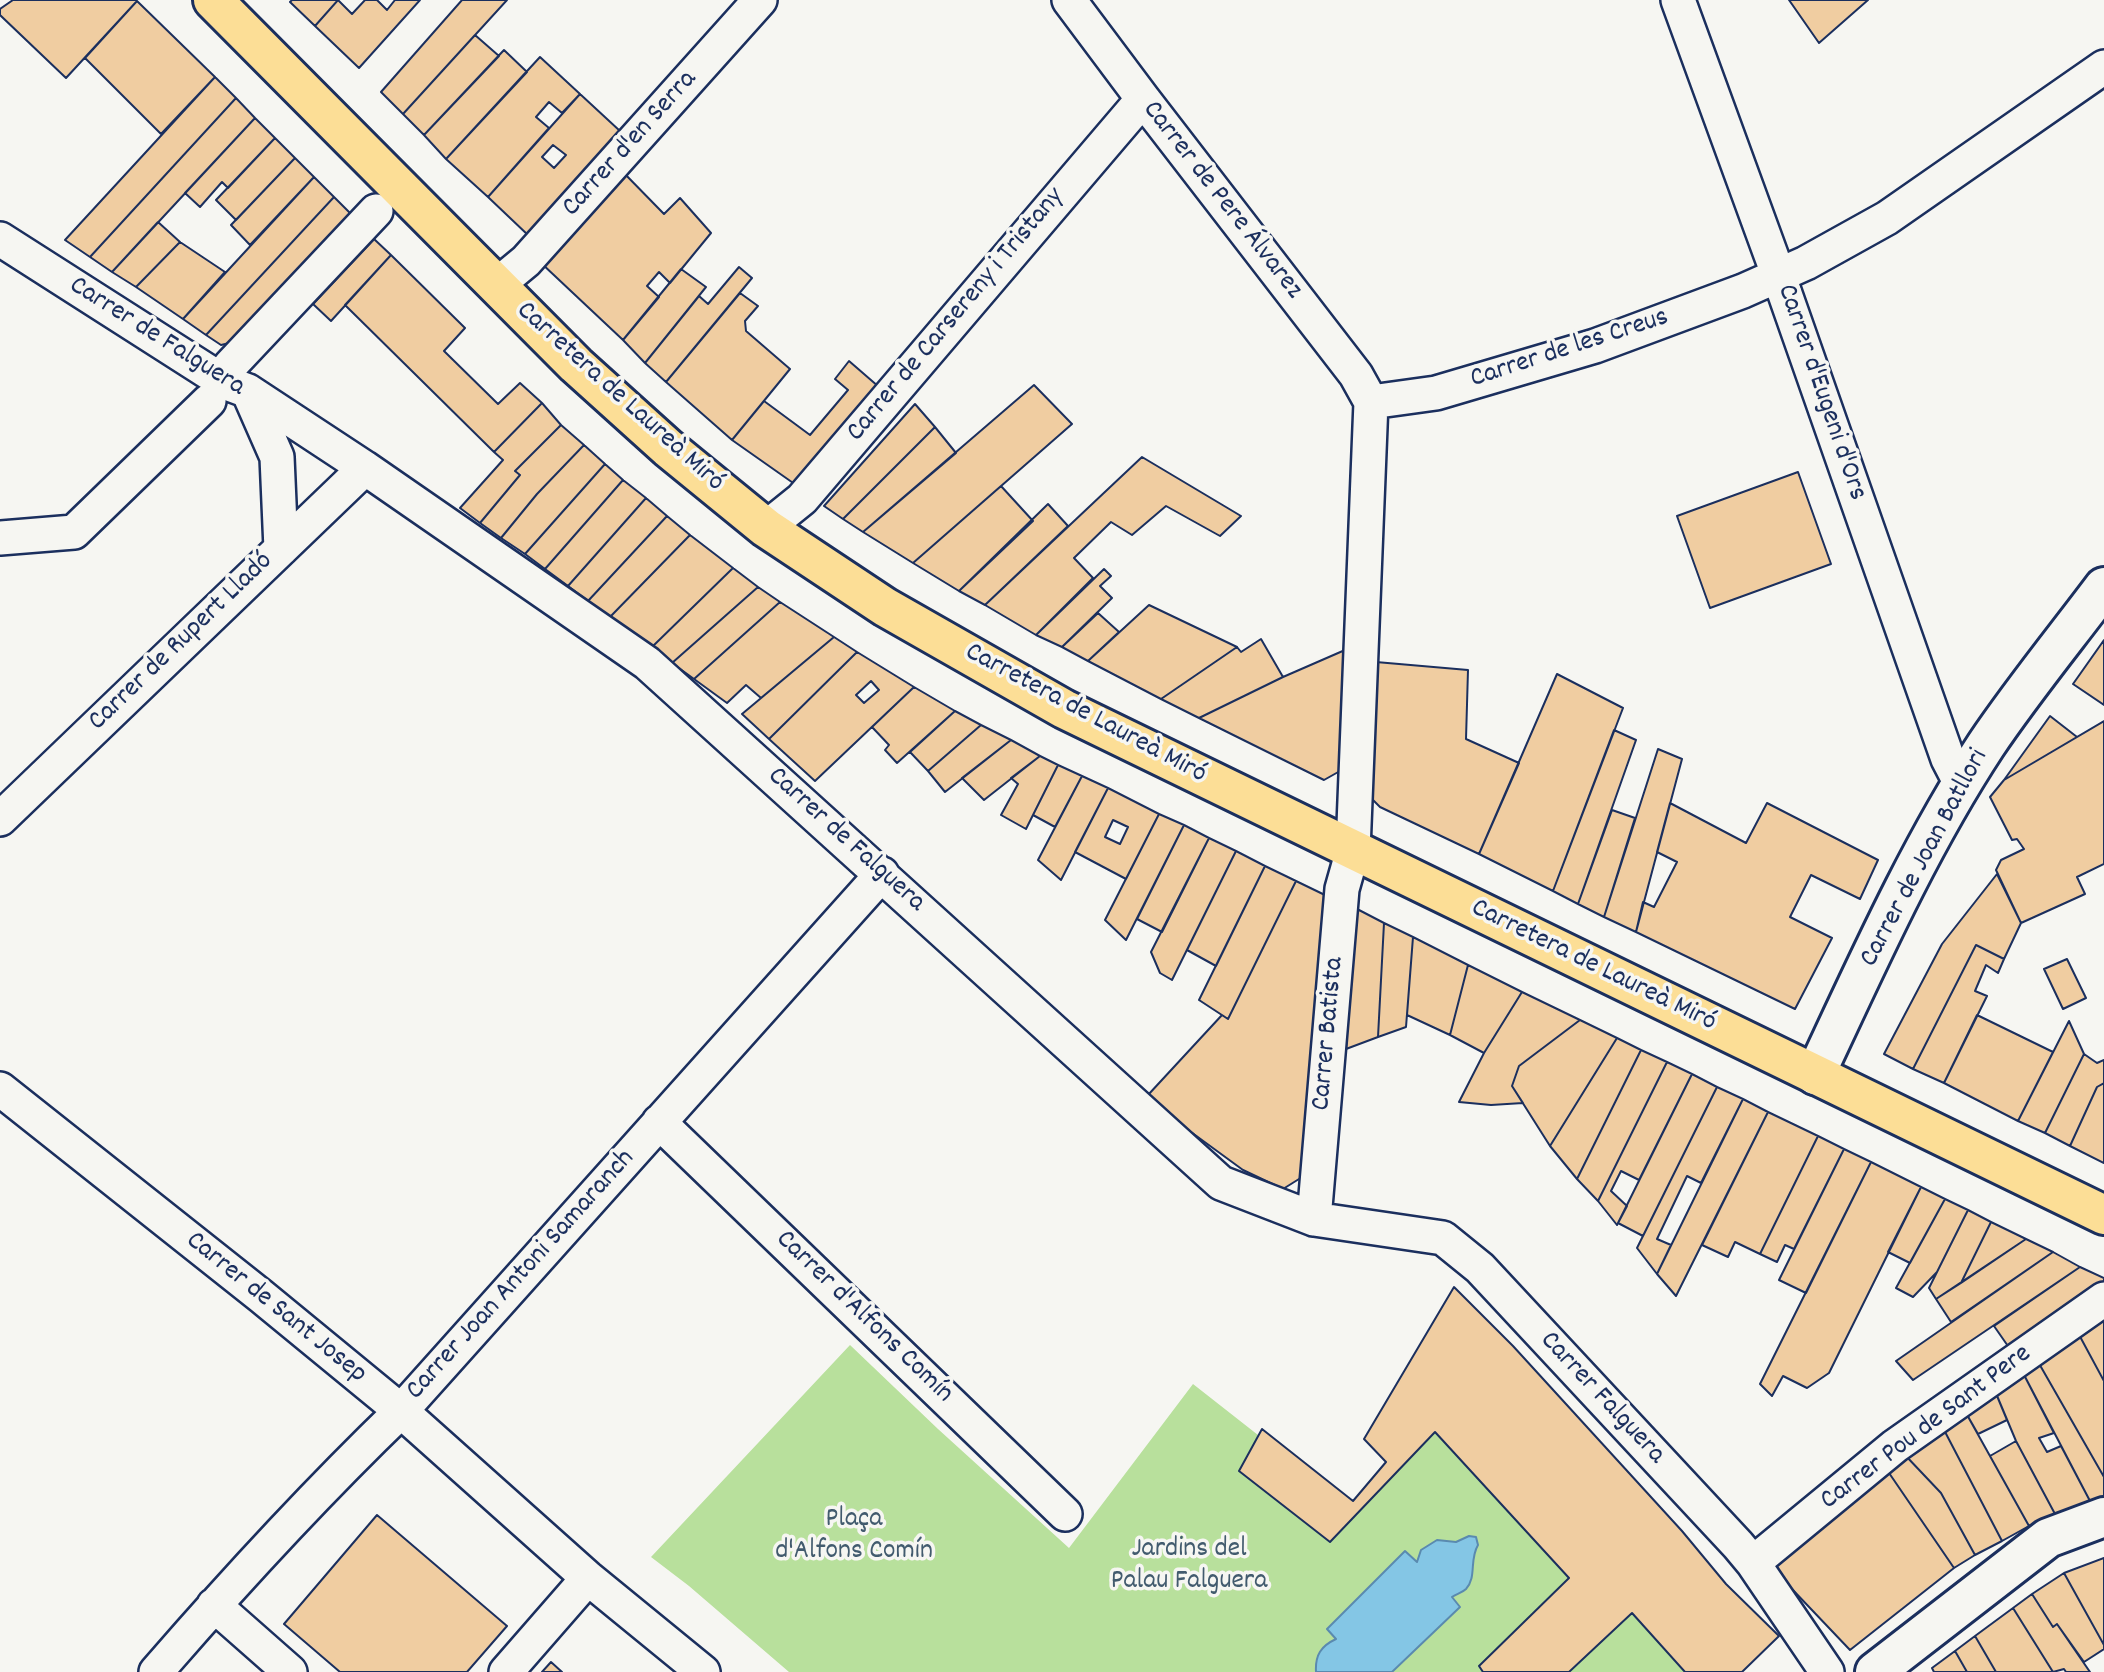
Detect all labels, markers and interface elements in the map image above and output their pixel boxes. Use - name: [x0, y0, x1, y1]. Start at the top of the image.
- street label: Carrer d'en Serra: [556, 65, 706, 225]
- street label: Carrer de Pere Álvarez: [1133, 95, 1309, 307]
- street label: Carrer de Carsereny i Tristany: [841, 182, 1073, 450]
- street label: Carrer de Falguera: [62, 270, 250, 406]
- street label: Carrer d'Eugeni d'Ors: [1767, 281, 1873, 505]
- street label: Carretera de Laureà Miró: [508, 296, 730, 500]
- street label: Carrer de les Creus: [1467, 302, 1673, 398]
- street label: Carrer de Rupert Lladó: [83, 546, 281, 740]
- street label: Carretera de Laureà Miró: [959, 637, 1211, 793]
- street label: Carrer de Joan Batllori: [1854, 744, 1998, 974]
- street label: Carrer de Falguera: [759, 761, 931, 921]
- street label: Carretera de Laureà Miró: [1465, 893, 1721, 1041]
- street label: Carrer Batista: [1307, 956, 1353, 1112]
- street label: Carrer Joan Antoni Samaranch: [400, 1144, 644, 1408]
- street label: Carrer d'Alfons Comín: [767, 1224, 959, 1412]
- street label: Carrer de Sant Josep: [178, 1226, 372, 1392]
- street label: Carrer Falguera: [1531, 1326, 1671, 1472]
- street label: Carrer Pou de Sant Pere: [1815, 1339, 2039, 1519]
- park label: Plaça d'Alfons Comín: [775, 1504, 933, 1570]
- park label: Jardins del Palau Falguera: [1111, 1534, 1267, 1600]

